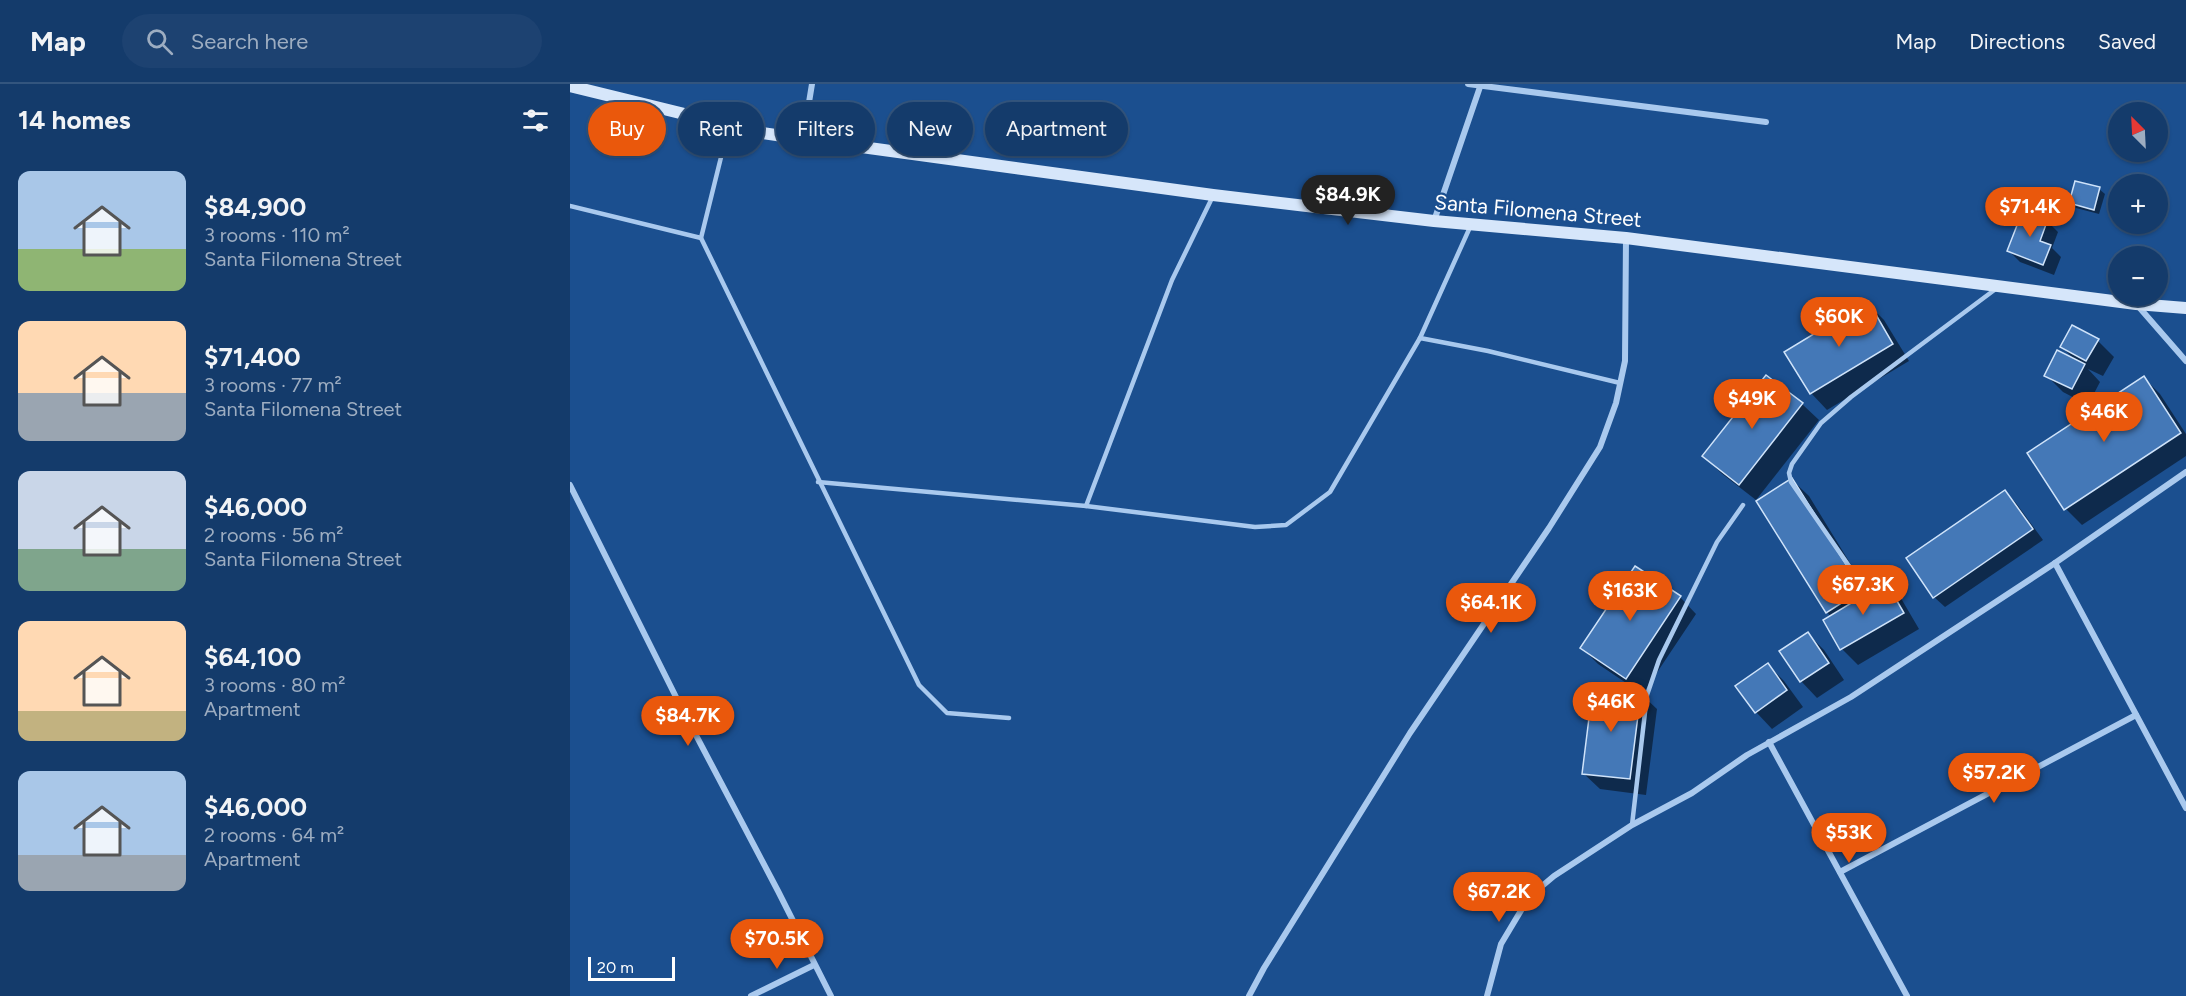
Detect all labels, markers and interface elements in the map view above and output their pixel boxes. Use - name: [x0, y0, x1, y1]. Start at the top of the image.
- search box: [122, 14, 542, 68]
- text: Map: [30, 24, 86, 58]
- icon: search: [143, 25, 176, 58]
- text: Search here: [191, 28, 308, 55]
- text: Map: [1895, 29, 1936, 54]
- text: Directions: [1969, 29, 2065, 54]
- text: Saved: [2098, 29, 2156, 54]
- chip: Buy: [588, 102, 666, 156]
- chip: Rent: [678, 102, 764, 156]
- chip: Filters: [776, 102, 875, 156]
- chip: New: [887, 102, 973, 156]
- chip: Apartment: [985, 102, 1128, 156]
- north arrow: [2108, 102, 2168, 162]
- map controls: [2108, 102, 2168, 306]
- text: 14 homes: [18, 104, 131, 136]
- icon: filters: [519, 104, 552, 137]
- button: +: [2108, 174, 2168, 234]
- pin: $84.9K: [1299, 175, 1397, 226]
- text: $84.9K: [1315, 182, 1381, 206]
- pin: $71.4K: [1981, 187, 2079, 238]
- street label: Santa Filomena Street: [1433, 189, 1643, 232]
- text: $84,900: [204, 191, 306, 223]
- text: $71.4K: [1999, 194, 2061, 218]
- icon: home: [66, 195, 138, 267]
- text: 3 rooms · 110 m²: [204, 223, 350, 247]
- button: −: [2108, 246, 2168, 306]
- text: Santa Filomena Street: [204, 247, 402, 271]
- pin: $60K: [1803, 297, 1875, 348]
- text: $60K: [1815, 304, 1863, 328]
- text: $71,400: [204, 341, 301, 373]
- icon: home: [66, 345, 138, 417]
- text: 3 rooms · 77 m²: [204, 373, 342, 397]
- pin: $49K: [1716, 379, 1788, 430]
- text: $49K: [1728, 386, 1776, 410]
- pin: $46K: [2068, 392, 2140, 443]
- text: Santa Filomena Street: [204, 397, 402, 421]
- text: $46K: [2080, 399, 2128, 423]
- text: $46,000: [204, 491, 307, 523]
- icon: home: [66, 495, 138, 567]
- text: 2 rooms · 56 m²: [204, 523, 343, 547]
- text: Santa Filomena Street: [204, 547, 402, 571]
- pin: $67.3K: [1814, 565, 1912, 616]
- pin: $163K: [1588, 571, 1672, 622]
- text: $67.3K: [1831, 572, 1895, 596]
- text: $163K: [1602, 578, 1658, 602]
- pin: $64.1K: [1442, 583, 1540, 634]
- text: $64.1K: [1460, 590, 1522, 614]
- text: $64,100: [204, 641, 301, 673]
- icon: home: [66, 645, 138, 717]
- text: 3 rooms · 80 m²: [204, 673, 345, 697]
- pin: $46K: [1575, 682, 1647, 733]
- text: $46K: [1587, 689, 1635, 713]
- pin: $84.7K: [639, 696, 737, 747]
- text: Apartment: [204, 697, 301, 721]
- text: $84.7K: [655, 703, 721, 727]
- pin: $57.2K: [1945, 753, 2043, 804]
- text: $57.2K: [1962, 760, 2026, 784]
- text: $46,000: [204, 791, 307, 823]
- icon: home: [66, 795, 138, 867]
- pin: $53K: [1813, 813, 1885, 864]
- text: $53K: [1825, 820, 1873, 844]
- text: 2 rooms · 64 m²: [204, 823, 344, 847]
- text: Apartment: [204, 847, 301, 871]
- pin: $67.2K: [1450, 872, 1548, 923]
- text: $67.2K: [1467, 879, 1531, 903]
- pin: $70.5K: [728, 919, 826, 970]
- text: $70.5K: [744, 926, 810, 950]
- scale bar: [588, 954, 675, 982]
- text: 20 m: [597, 958, 634, 977]

